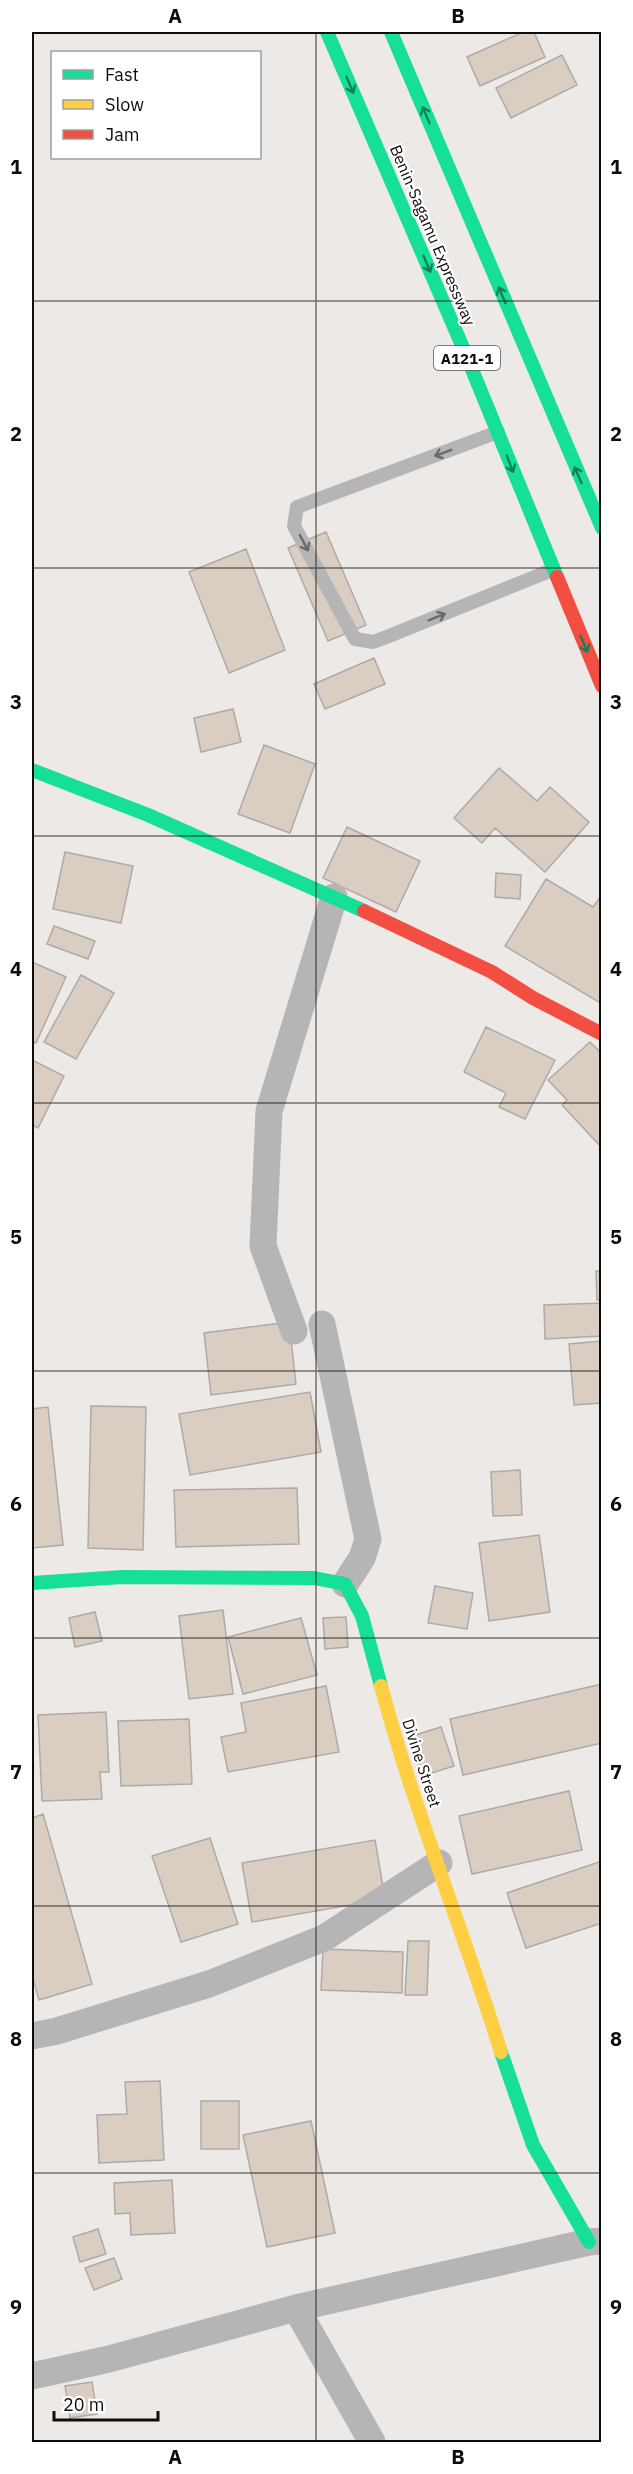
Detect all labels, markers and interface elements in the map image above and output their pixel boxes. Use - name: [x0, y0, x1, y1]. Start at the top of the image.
- text: A: [168, 2, 182, 29]
- text: B: [451, 2, 465, 29]
- legend: [51, 51, 261, 159]
- text: Fast: [105, 63, 139, 86]
- one-way arrow: [345, 76, 356, 94]
- text: Slow: [105, 93, 144, 116]
- one-way arrow: [420, 107, 431, 125]
- text: Jam: [105, 123, 140, 146]
- street label: Benin-Sagamu Expressway: [386, 142, 480, 328]
- text: 1: [10, 153, 22, 180]
- text: 1: [610, 153, 622, 180]
- one-way arrow: [422, 255, 433, 273]
- one-way arrow: [495, 287, 507, 305]
- road number: A121-1: [434, 346, 500, 370]
- text: 2: [10, 420, 22, 447]
- text: 2: [610, 420, 622, 447]
- one-way arrow: [435, 448, 453, 459]
- one-way arrow: [506, 454, 517, 472]
- one-way arrow: [572, 466, 583, 484]
- one-way arrow: [299, 534, 310, 552]
- one-way arrow: [427, 611, 445, 622]
- one-way arrow: [579, 635, 590, 653]
- text: 3: [10, 688, 22, 715]
- text: 3: [610, 688, 622, 715]
- text: 4: [10, 955, 22, 982]
- text: 4: [610, 955, 622, 982]
- text: 5: [10, 1223, 22, 1250]
- text: 5: [610, 1223, 622, 1250]
- text: 6: [10, 1490, 22, 1517]
- text: 6: [610, 1490, 622, 1517]
- street label: Divine Street: [398, 1716, 446, 1810]
- text: 7: [10, 1758, 22, 1785]
- text: 7: [610, 1758, 622, 1785]
- text: 8: [10, 2025, 22, 2052]
- text: 8: [610, 2025, 622, 2052]
- text: 9: [10, 2293, 22, 2320]
- text: 9: [610, 2293, 622, 2320]
- scale bar: [54, 2384, 158, 2422]
- text: 20 m: [63, 2393, 105, 2416]
- text: A: [168, 2443, 182, 2470]
- text: B: [451, 2443, 465, 2470]

